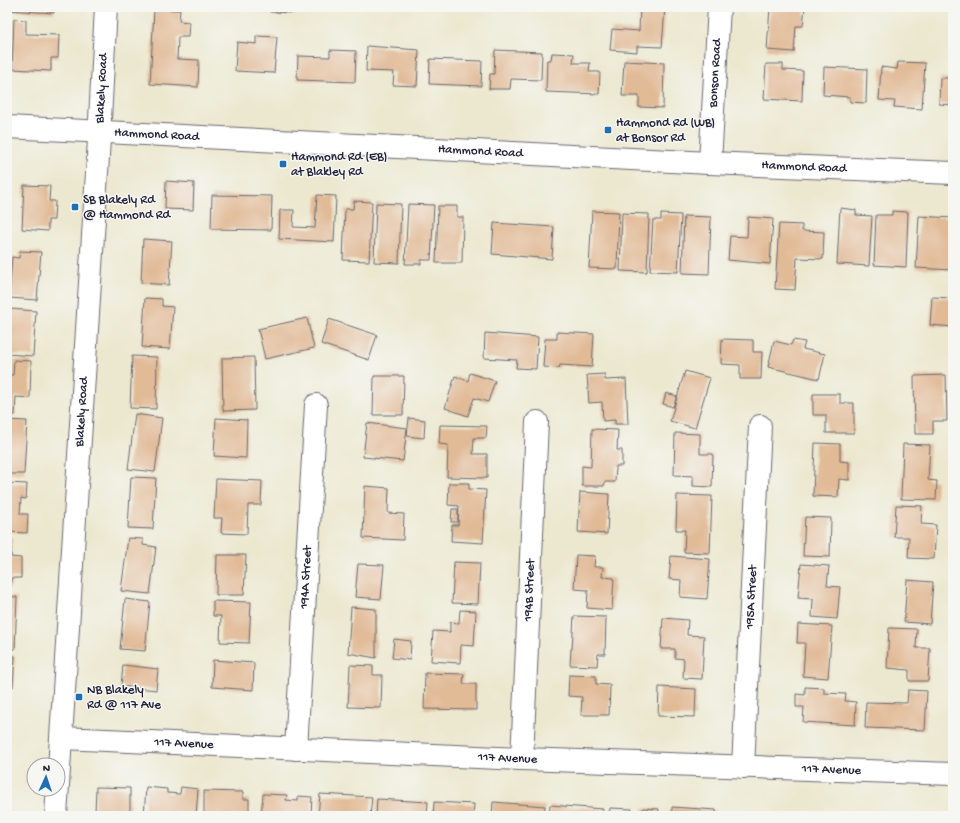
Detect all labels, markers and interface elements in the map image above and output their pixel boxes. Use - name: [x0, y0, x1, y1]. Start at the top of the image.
- street label: Bonson Road: [706, 37, 725, 109]
- street label: Blakely Road: [92, 52, 111, 125]
- place label: Hammond Rd (WB) at Bonsor Rd: [616, 116, 715, 146]
- street label: Hammond Road: [114, 125, 201, 144]
- marker: Hammond Rd (WB) at Bonsor Rd: [603, 125, 613, 135]
- street label: Hammond Road: [437, 142, 525, 161]
- place label: Hammond Rd (EB) at Blakley Rd: [291, 150, 387, 180]
- street label: Hammond Road: [761, 158, 848, 176]
- marker: Hammond Rd (EB) at Blakley Rd: [278, 159, 288, 169]
- place label: SB Blakely Rd @ Hammond Rd: [83, 193, 171, 223]
- marker: SB Blakely Rd @ Hammond Rd: [70, 202, 80, 212]
- street label: Blakely Road: [72, 375, 92, 448]
- street label: 194A Street: [297, 544, 315, 610]
- street label: 194B Street: [521, 557, 538, 623]
- street label: 195A Street: [742, 563, 761, 631]
- place label: NB Blakely Rd @ 117 Ave: [87, 683, 161, 713]
- marker: NB Blakely Rd @ 117 Ave: [74, 692, 84, 702]
- street label: 117 Avenue: [153, 735, 214, 752]
- street label: 117 Avenue: [476, 749, 538, 767]
- north arrow: [26, 757, 66, 797]
- street label: 117 Avenue: [800, 761, 862, 778]
- text: N: [43, 763, 50, 775]

